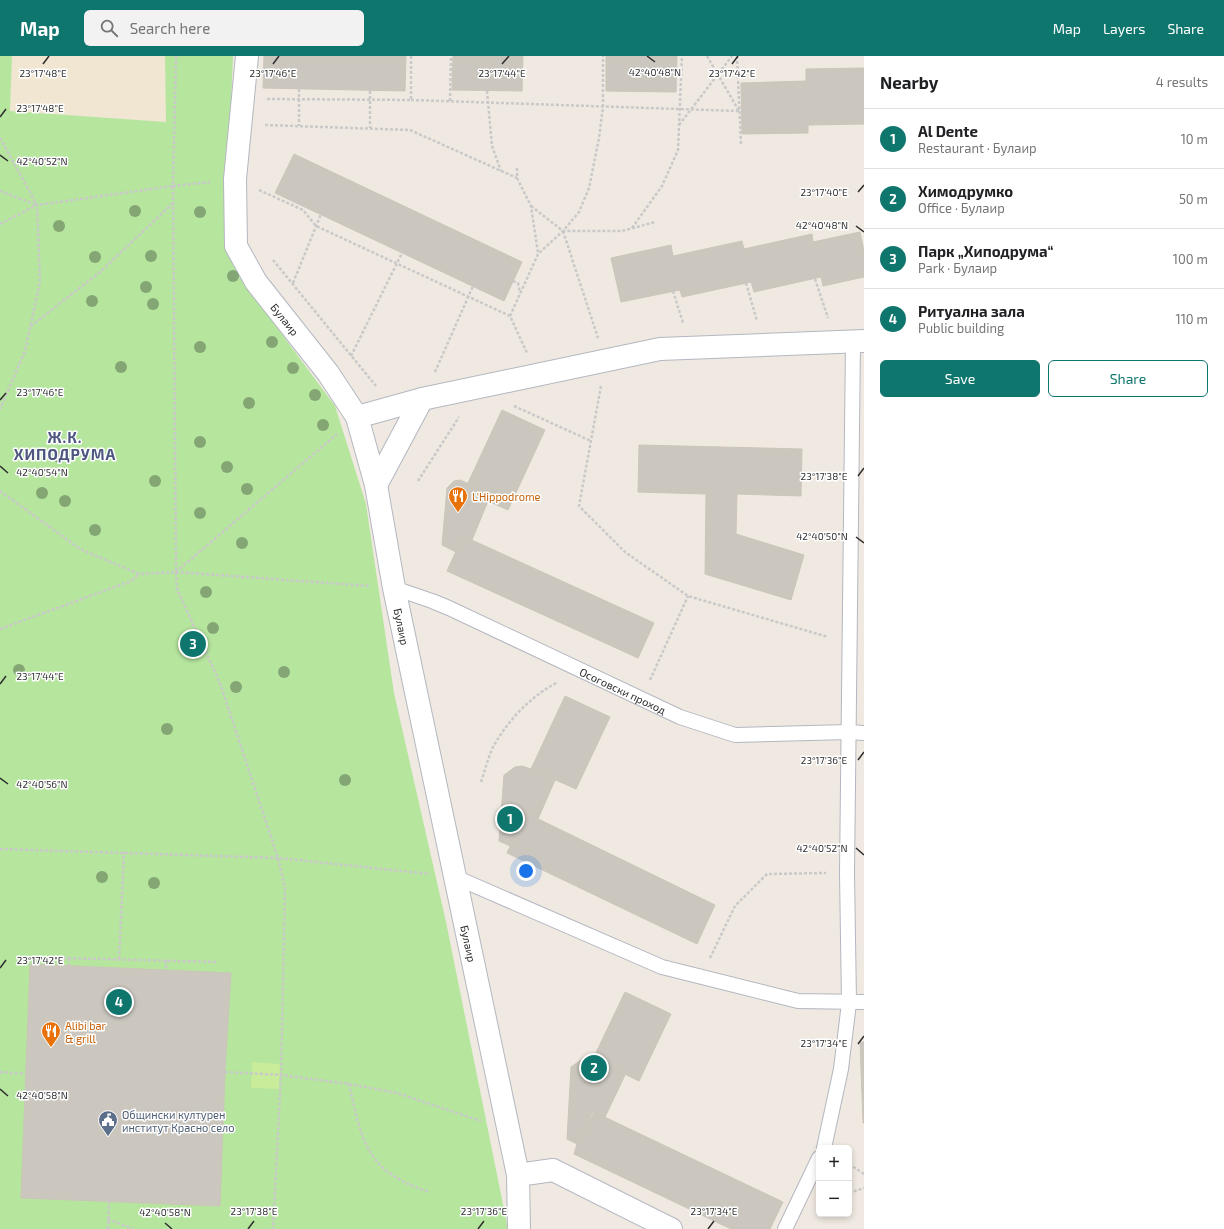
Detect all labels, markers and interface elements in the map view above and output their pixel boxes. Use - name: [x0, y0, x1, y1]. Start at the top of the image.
- search box: [84, 10, 364, 46]
- text: Map: [20, 17, 60, 40]
- icon: search: [98, 17, 120, 39]
- text: Search here: [130, 19, 210, 37]
- text: Map: [1053, 20, 1081, 37]
- text: Layers: [1103, 20, 1145, 37]
- text: Share: [1167, 20, 1204, 37]
- text: 42°40'48"N: [629, 66, 681, 78]
- text: 23°17'48"E: [19, 67, 67, 79]
- text: 23°17'46"E: [250, 67, 297, 79]
- text: 23°17'44"E: [478, 67, 526, 79]
- text: 23°17'42"E: [709, 67, 756, 79]
- text: Nearby: [880, 72, 938, 92]
- text: 4 results: [1156, 74, 1208, 90]
- text: 23°17'48"E: [16, 102, 64, 114]
- text: Al Dente: [918, 122, 978, 140]
- text: 1: [890, 131, 896, 147]
- text: 10 m: [1181, 131, 1208, 147]
- text: Restaurant · Булаир: [918, 140, 1037, 156]
- text: 42°40'52"N: [16, 155, 68, 167]
- text: Химодрумко: [918, 182, 1013, 200]
- text: 23°17'40"E: [800, 186, 848, 198]
- text: 2: [889, 191, 897, 207]
- text: 50 m: [1179, 191, 1208, 207]
- text: Office · Булаир: [918, 200, 1005, 216]
- text: 42°40'48"N: [796, 219, 848, 231]
- text: Парк „Хиподрума“: [918, 242, 1053, 260]
- text: 3: [889, 251, 897, 267]
- text: 100 m: [1173, 251, 1208, 267]
- text: Park · Булаир: [918, 260, 997, 276]
- street label: Булаир: [269, 300, 302, 338]
- text: Ритуална зала: [918, 302, 1025, 320]
- text: 4: [889, 311, 897, 327]
- text: 110 m: [1176, 311, 1208, 327]
- text: Public building: [918, 320, 1004, 336]
- button: Save: [880, 360, 1040, 397]
- button: Share: [1048, 360, 1208, 397]
- text: 23°17'46"E: [17, 386, 64, 398]
- district label: Ж.К. ХИПОДРУМА: [14, 428, 116, 463]
- text: 42°40'54"N: [16, 466, 68, 478]
- text: 23°17'38"E: [801, 470, 848, 482]
- restaurant icon: L'Hippodrome: [447, 485, 469, 513]
- place label: L'Hippodrome: [472, 490, 541, 503]
- text: 42°40'50"N: [796, 530, 848, 542]
- street label: Булаир: [392, 607, 412, 646]
- pin: 3: [180, 629, 206, 659]
- street label: Осоговски проход: [578, 664, 669, 716]
- text: 23°17'44"E: [16, 670, 64, 682]
- text: 23°17'36"E: [801, 754, 848, 766]
- text: 42°40'56"N: [16, 778, 68, 790]
- pin: 1: [497, 804, 523, 834]
- text: 42°40'52"N: [796, 842, 848, 854]
- your location: [516, 861, 536, 881]
- street label: Булаир: [459, 924, 479, 963]
- text: 23°17'42"E: [17, 954, 64, 966]
- pin: 4: [106, 987, 132, 1017]
- place label: Alibi bar & grill: [65, 1019, 107, 1045]
- restaurant icon: Alibi bar & grill: [40, 1020, 62, 1048]
- text: 23°17'34"E: [801, 1037, 848, 1049]
- pin: 2: [581, 1053, 607, 1083]
- text: 42°40'58"N: [16, 1089, 68, 1101]
- place label: Общински културен институт Красно село: [122, 1108, 235, 1135]
- public building icon: Общински културен институт Красно село: [97, 1109, 119, 1137]
- map controls: [816, 1145, 852, 1217]
- button: +: [816, 1145, 852, 1181]
- button: −: [816, 1181, 852, 1217]
- text: 23°17'38"E: [231, 1205, 278, 1217]
- text: 23°17'36"E: [461, 1205, 508, 1217]
- text: 23°17'34"E: [691, 1205, 738, 1217]
- text: 42°40'58"N: [139, 1206, 191, 1218]

